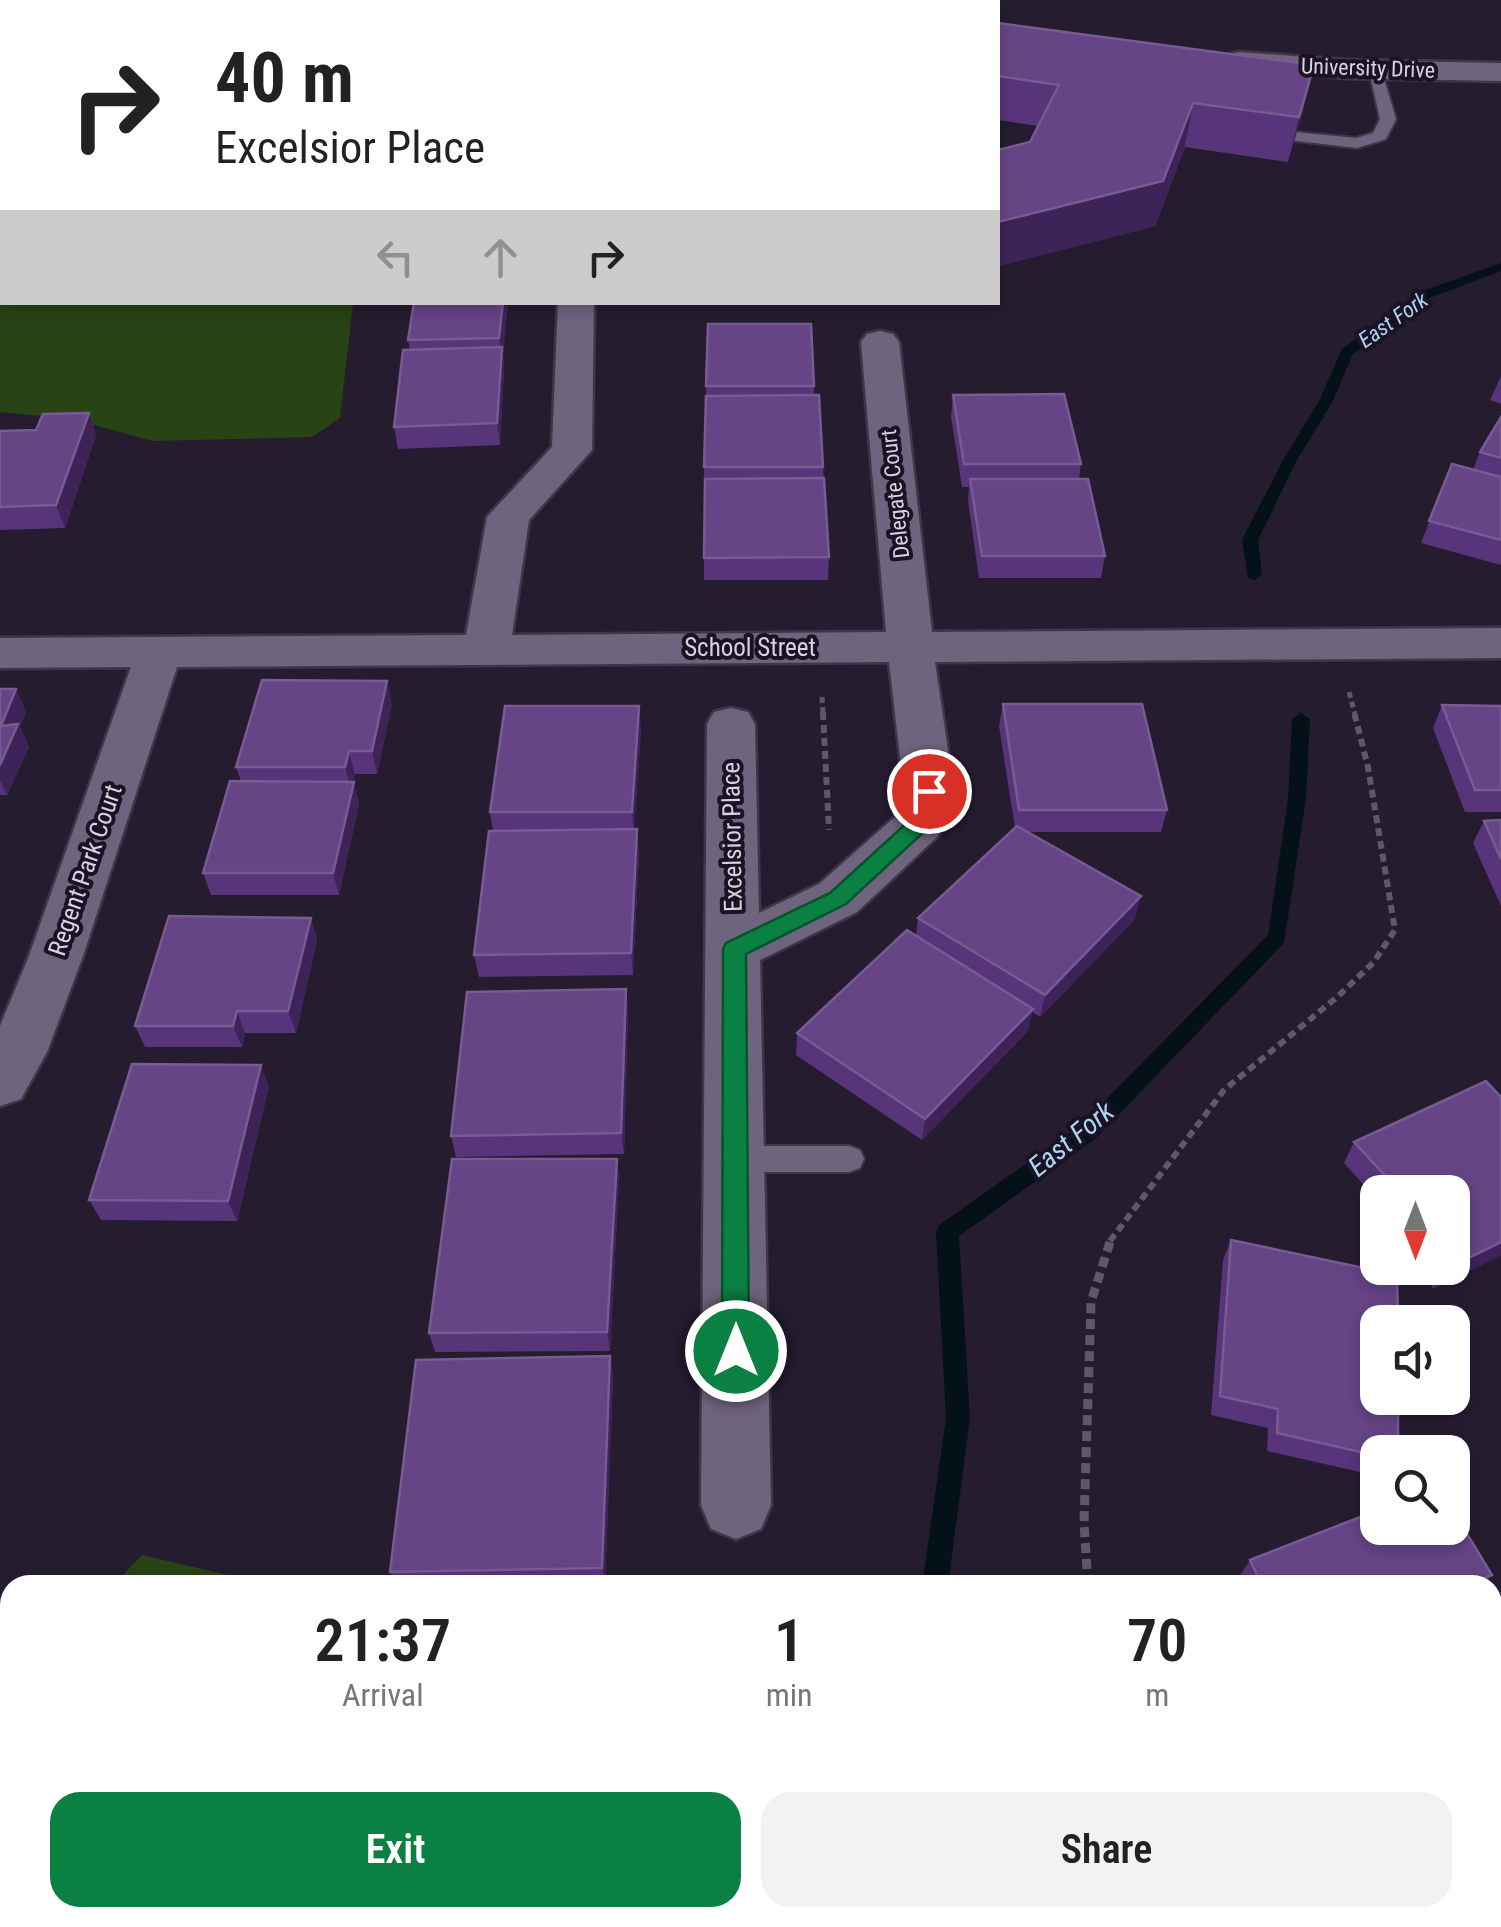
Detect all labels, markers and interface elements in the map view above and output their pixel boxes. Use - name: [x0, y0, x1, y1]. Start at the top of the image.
- text: 40 m: [215, 37, 354, 119]
- icon: right: [50, 40, 180, 170]
- street label: University Drive: [1301, 53, 1435, 83]
- text: Excelsior Place: [215, 121, 485, 174]
- icon: left: [368, 230, 423, 285]
- icon: ahead: [473, 230, 528, 285]
- icon: right: [578, 230, 633, 285]
- water label: East Fork: [1354, 287, 1433, 353]
- street label: Delegate Court: [876, 428, 914, 560]
- street label: School Street: [684, 633, 816, 662]
- pin: [887, 749, 972, 834]
- street label: Excelsior Place: [716, 762, 748, 912]
- icon: arrive: [902, 764, 957, 819]
- street label: Regent Park Court: [42, 781, 128, 959]
- water label: East Fork: [1022, 1094, 1121, 1183]
- north arrow: [1360, 1175, 1470, 1285]
- map controls: [1360, 1175, 1470, 1545]
- position arrow: [684, 1299, 788, 1403]
- button: sound: [1360, 1305, 1470, 1415]
- button: search: [1360, 1435, 1470, 1545]
- text: 21:37: [315, 1605, 451, 1676]
- text: 1: [774, 1605, 804, 1676]
- text: 70: [1127, 1605, 1187, 1676]
- text: Arrival: [342, 1676, 424, 1714]
- text: min: [766, 1676, 813, 1714]
- text: m: [1145, 1676, 1169, 1714]
- button: Exit: [50, 1792, 741, 1907]
- button: Share: [761, 1792, 1452, 1907]

